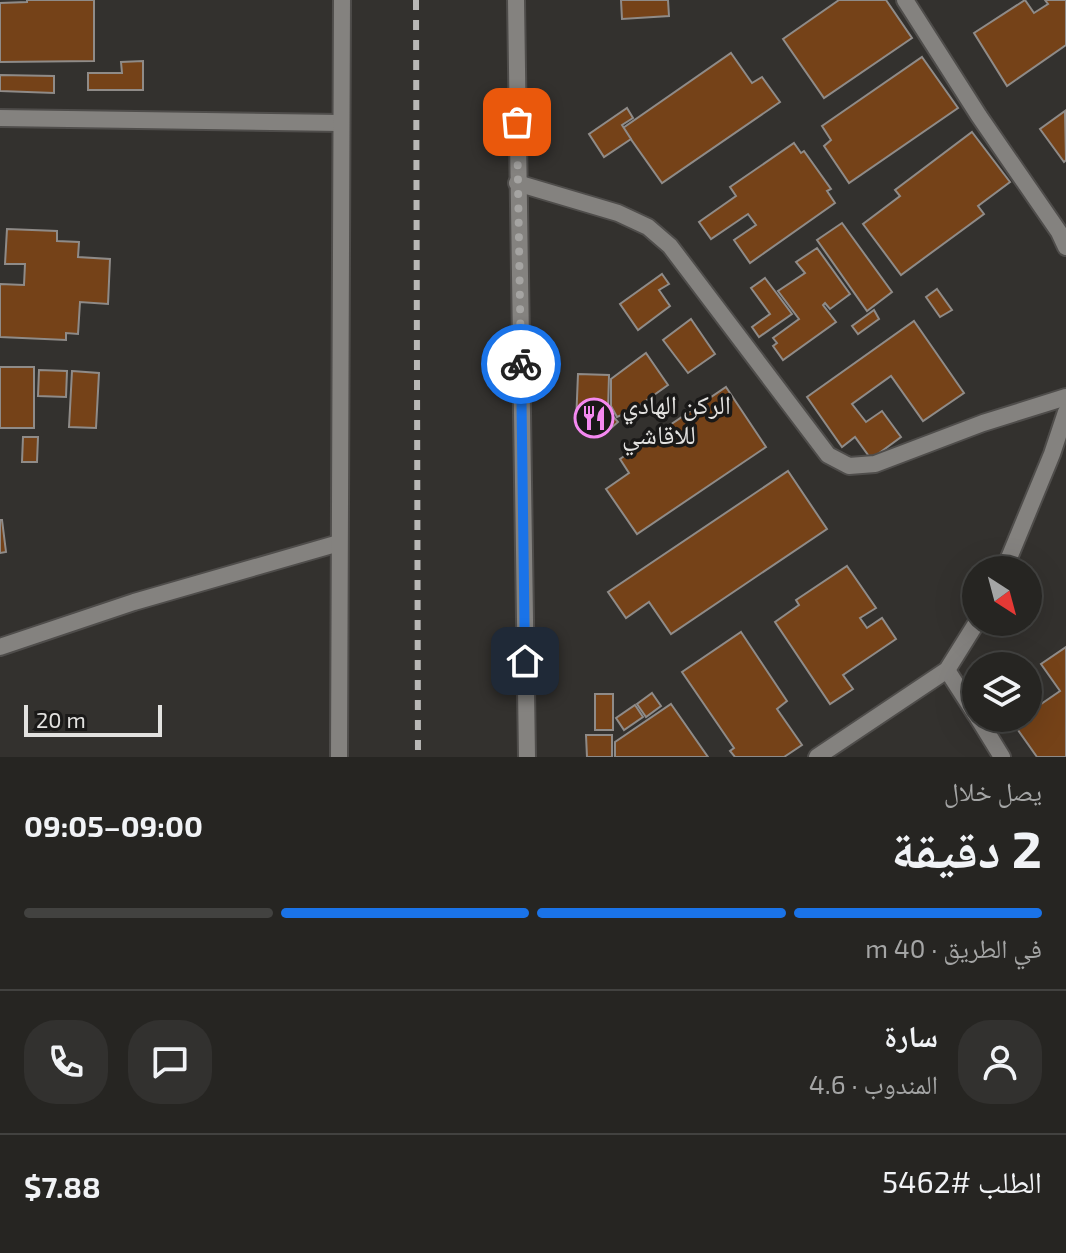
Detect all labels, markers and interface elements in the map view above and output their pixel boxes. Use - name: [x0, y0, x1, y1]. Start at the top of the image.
- pin: [483, 88, 551, 156]
- icon: bag: [495, 100, 539, 144]
- courier: [481, 324, 561, 404]
- icon: bike: [499, 342, 543, 386]
- place label: الركن الهادي للاقاشي: [622, 388, 731, 455]
- restaurant icon: الركن الهادي للاقاشي: [573, 397, 615, 439]
- north arrow: [962, 556, 1042, 636]
- map controls: [962, 556, 1042, 732]
- pin: [491, 627, 559, 695]
- icon: home: [503, 639, 547, 683]
- button: layers: [962, 652, 1042, 732]
- scale bar: [24, 701, 162, 737]
- text: 20 m: [36, 706, 86, 732]
- text: يصل خلال: [944, 775, 1042, 806]
- text: 09:00–09:05: [24, 807, 203, 843]
- text: 2 دقيقة: [891, 816, 1042, 878]
- text: في الطريق · 40 m: [865, 932, 1042, 963]
- text: سارة: [884, 1017, 938, 1053]
- button: phone: [24, 1020, 108, 1104]
- button: chat: [128, 1020, 212, 1104]
- button: person: [958, 1020, 1042, 1104]
- text: المندوب · 4.6: [809, 1068, 938, 1099]
- text: الطلب #5462: [882, 1163, 1042, 1199]
- text: $7.88: [24, 1168, 101, 1204]

